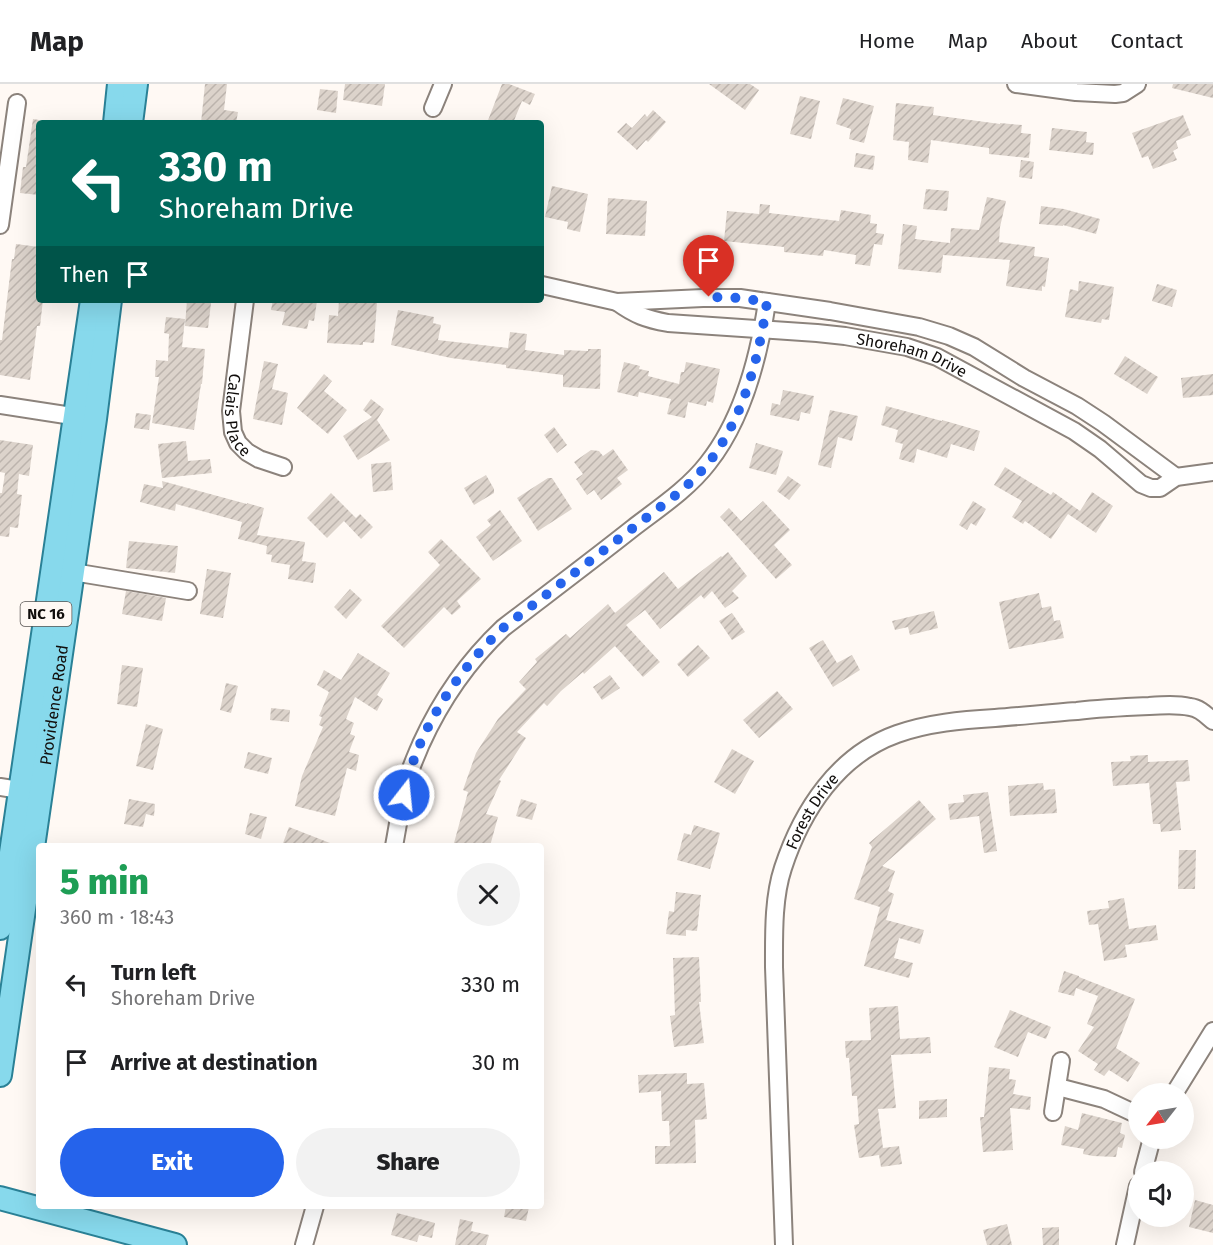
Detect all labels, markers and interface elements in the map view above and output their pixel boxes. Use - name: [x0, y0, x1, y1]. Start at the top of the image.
- text: Map: [30, 25, 84, 58]
- text: Home: [859, 28, 915, 54]
- text: Map: [948, 28, 988, 54]
- text: About: [1021, 28, 1078, 54]
- text: Contact: [1111, 28, 1183, 54]
- text: 330 m: [159, 142, 273, 192]
- icon: left: [60, 144, 138, 222]
- text: Shoreham Drive: [159, 193, 354, 225]
- pin: [683, 235, 734, 297]
- icon: arrive: [692, 244, 725, 277]
- icon: arrive: [121, 258, 154, 291]
- text: Then: [60, 261, 109, 288]
- street label: Shoreham Drive: [855, 329, 971, 381]
- street label: Calais Place: [221, 372, 255, 460]
- road number: NC 16: [20, 602, 72, 626]
- street label: Providence Road: [36, 643, 72, 766]
- position arrow: [372, 763, 436, 827]
- street label: Forest Drive: [781, 769, 842, 852]
- text: 5 min: [60, 860, 149, 904]
- button: close: [457, 863, 520, 926]
- text: 360 m · 18:43: [60, 905, 174, 929]
- text: Turn left: [111, 959, 196, 986]
- icon: left: [60, 968, 93, 1001]
- text: 330 m: [461, 971, 520, 998]
- text: Shoreham Drive: [111, 986, 255, 1010]
- icon: arrive: [60, 1046, 93, 1079]
- text: Arrive at destination: [111, 1049, 318, 1076]
- text: 30 m: [472, 1049, 520, 1076]
- north arrow: [1128, 1083, 1194, 1149]
- map controls: [1128, 1083, 1194, 1227]
- button: Exit: [60, 1128, 284, 1197]
- button: Share: [296, 1128, 520, 1197]
- button: sound: [1128, 1161, 1194, 1227]

